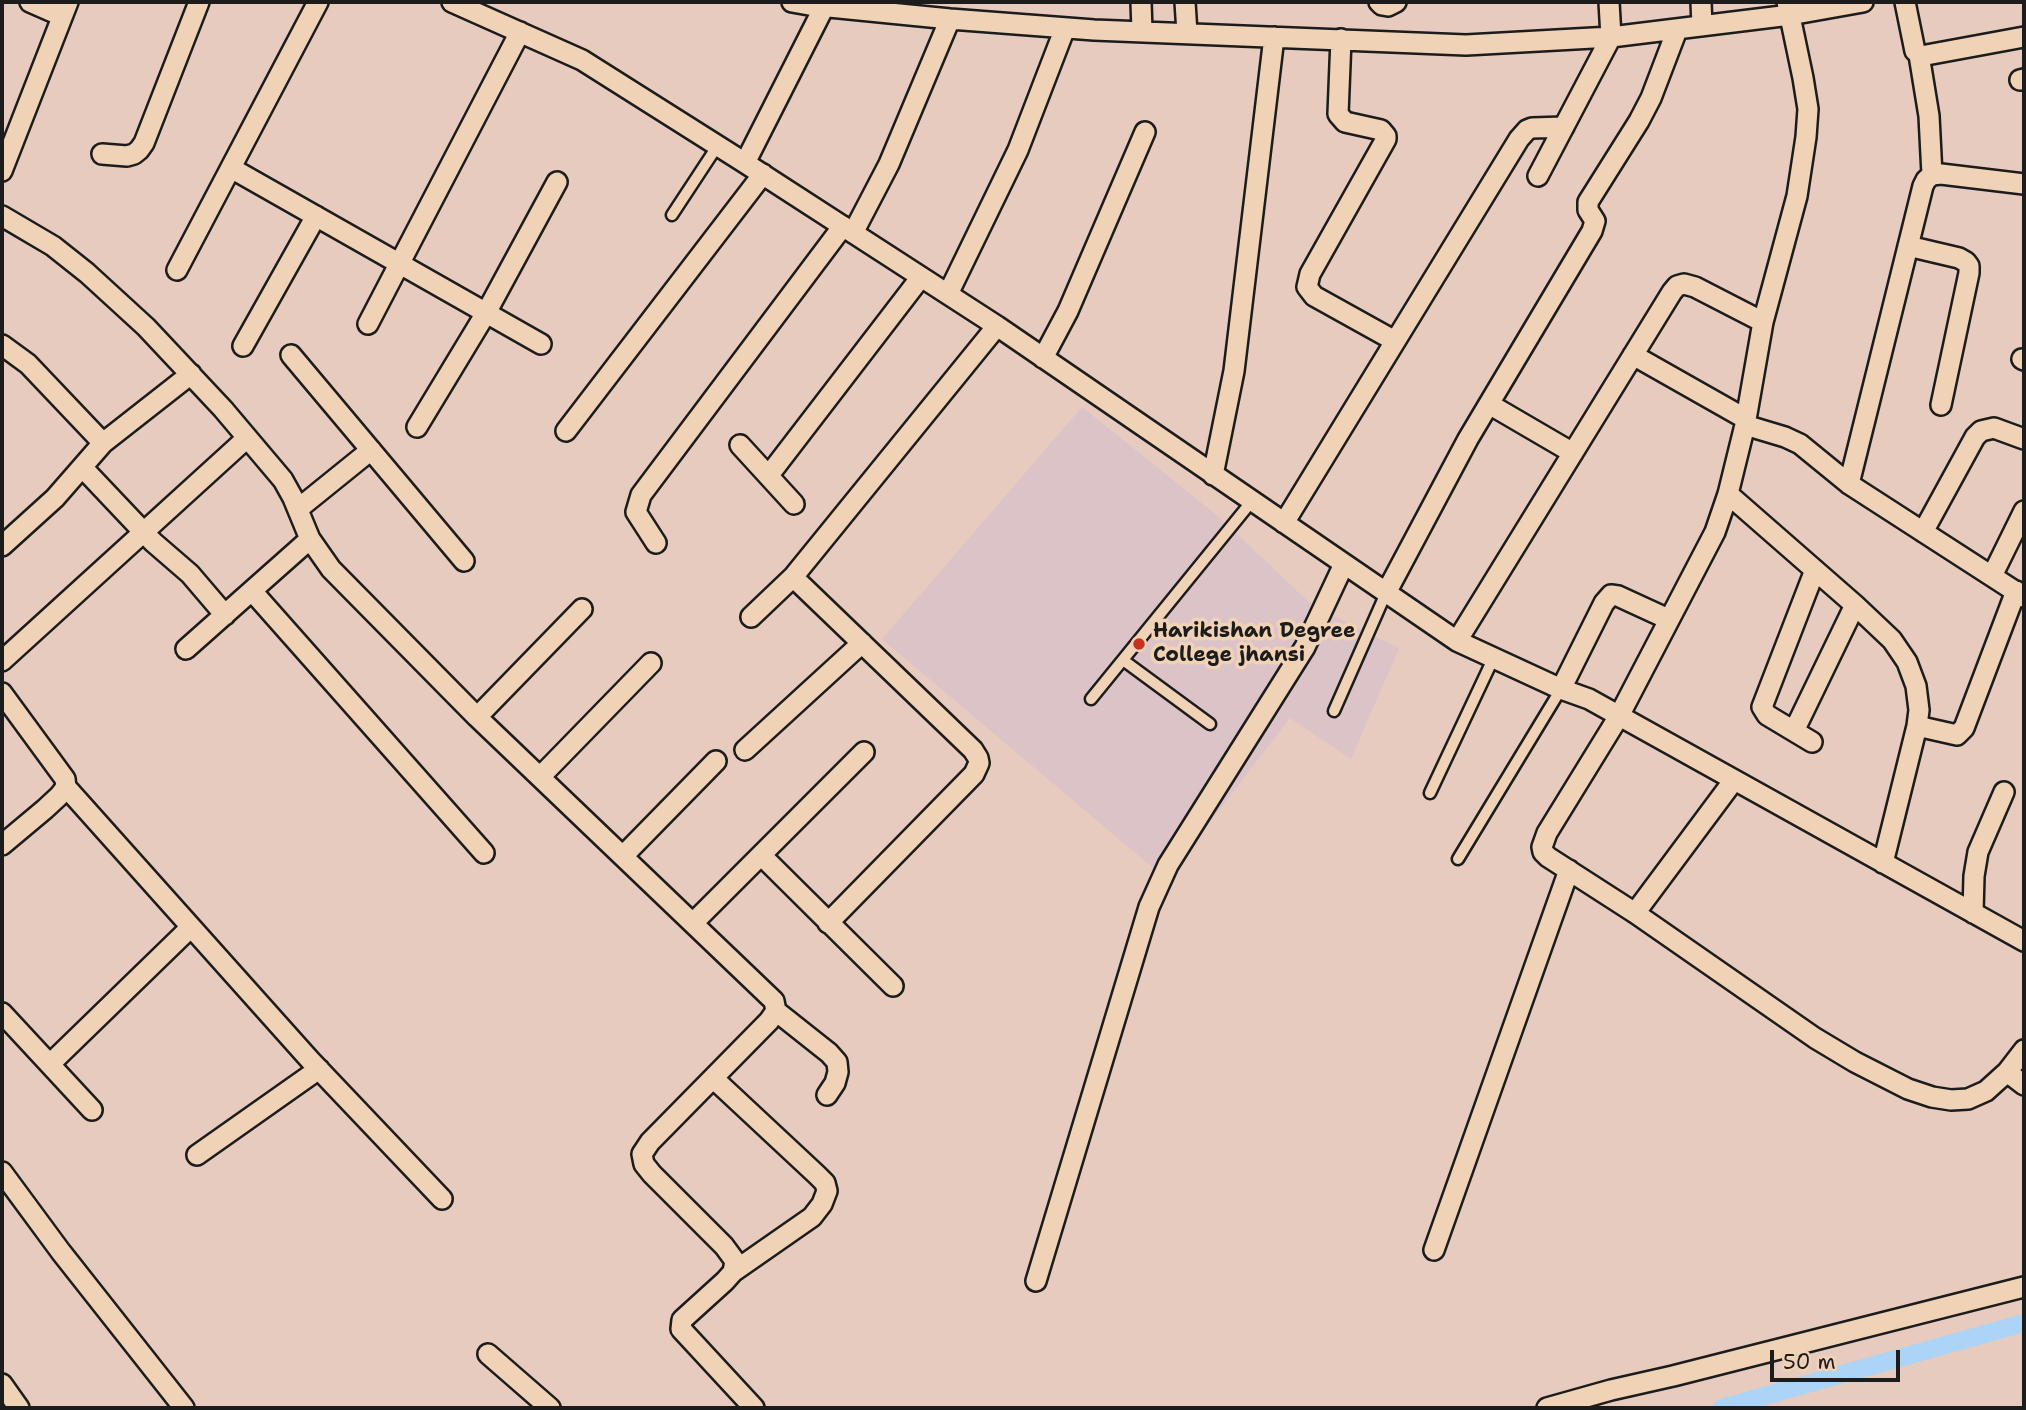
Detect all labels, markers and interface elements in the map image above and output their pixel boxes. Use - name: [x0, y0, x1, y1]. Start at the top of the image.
- place label: Harikishan Degree College jhansi: [1153, 619, 1356, 669]
- marker: Harikishan Degree College jhansi: [1131, 636, 1147, 652]
- scale bar: [1774, 1336, 1904, 1380]
- text: 50 m: [1783, 1348, 1836, 1376]

